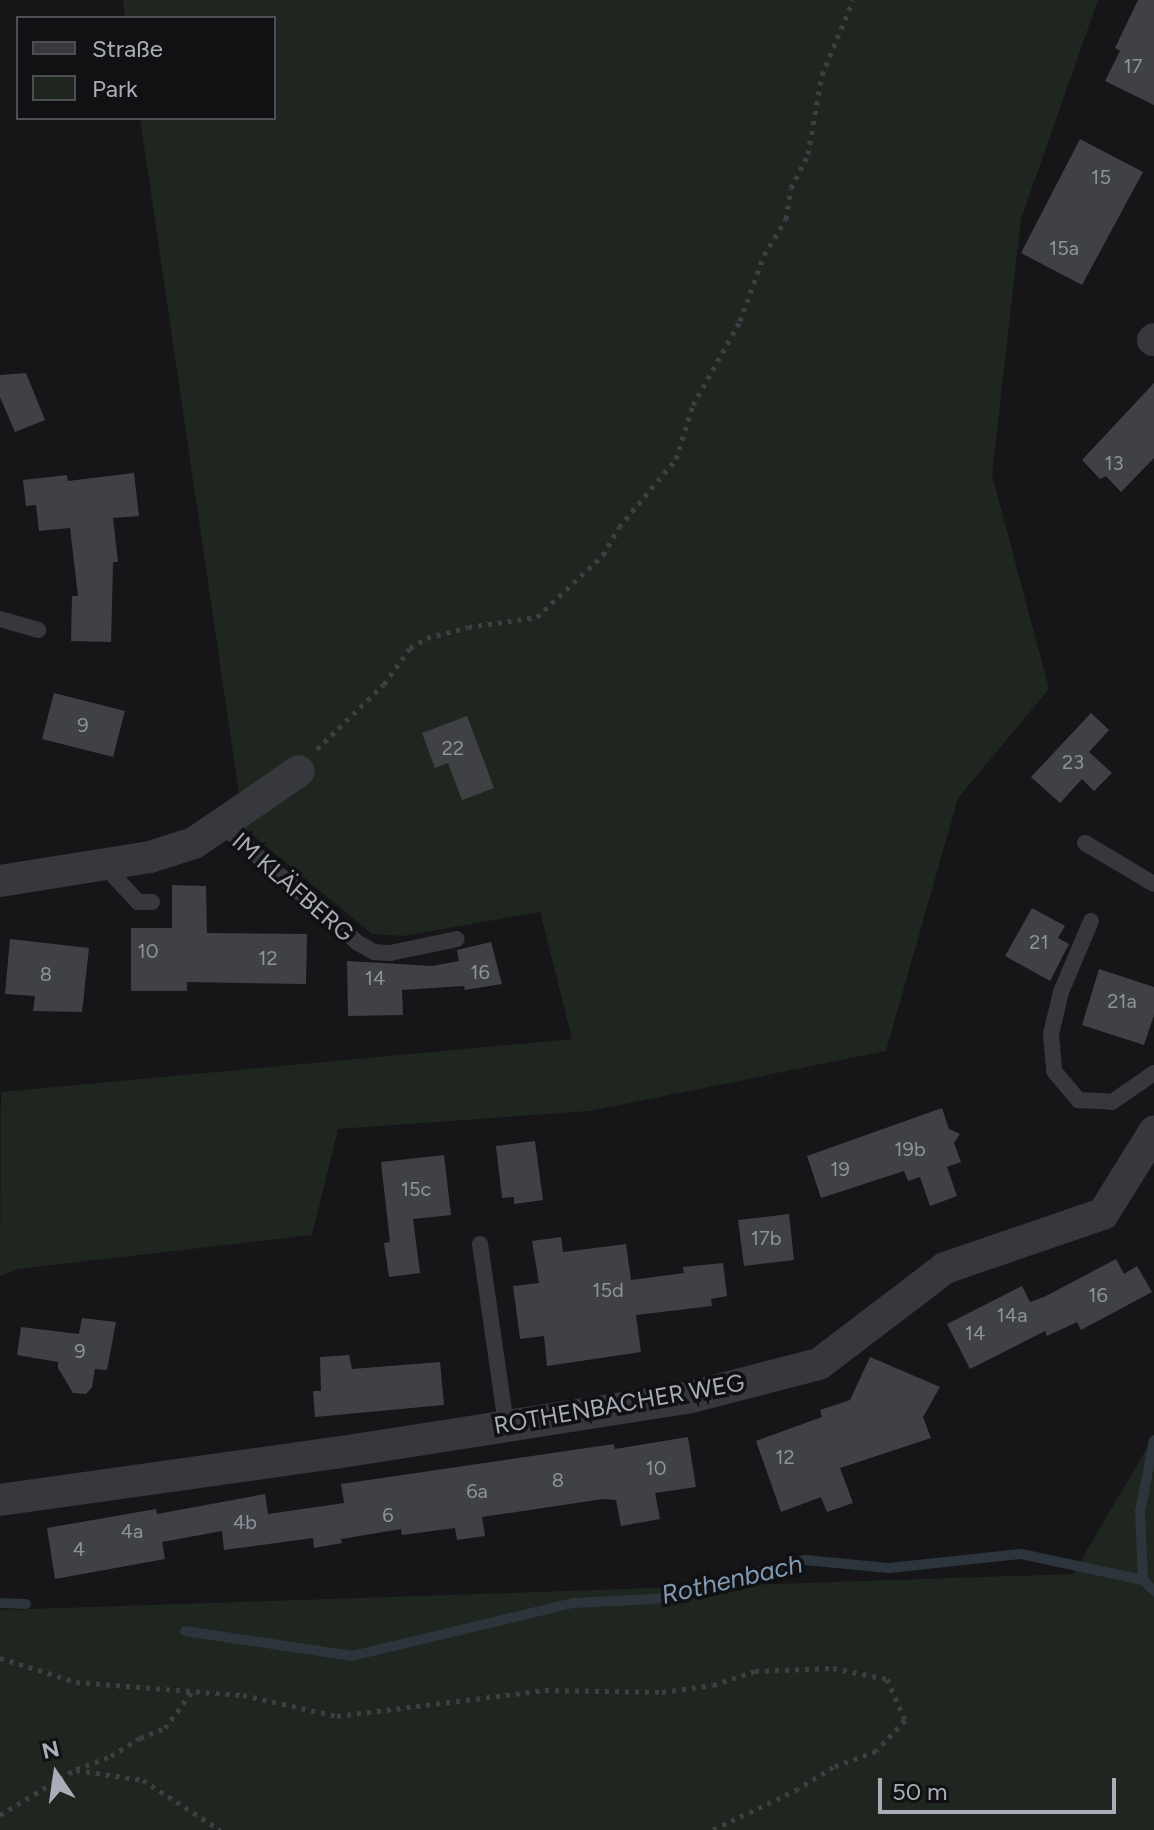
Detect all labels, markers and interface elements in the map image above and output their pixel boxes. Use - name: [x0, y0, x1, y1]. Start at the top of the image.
- legend: [16, 16, 276, 120]
- text: Straße: [92, 34, 163, 63]
- house number: 17: [1124, 54, 1142, 78]
- text: Park: [92, 74, 138, 103]
- house number: 15: [1091, 165, 1111, 189]
- house number: 15a: [1049, 236, 1079, 260]
- house number: 13: [1104, 451, 1124, 475]
- house number: 9: [77, 713, 89, 737]
- house number: 22: [442, 736, 464, 760]
- house number: 23: [1062, 750, 1084, 774]
- street label: IM KLÄFBERG: [226, 827, 360, 947]
- house number: 21: [1029, 930, 1049, 954]
- house number: 10: [137, 939, 159, 963]
- house number: 12: [258, 946, 278, 970]
- house number: 16: [470, 960, 490, 984]
- house number: 8: [40, 962, 52, 986]
- house number: 14: [365, 966, 385, 990]
- house number: 21a: [1107, 989, 1137, 1013]
- house number: 19b: [894, 1137, 926, 1161]
- house number: 19: [830, 1157, 850, 1181]
- house number: 15c: [401, 1177, 431, 1201]
- house number: 17b: [751, 1226, 781, 1250]
- house number: 15d: [592, 1278, 624, 1302]
- house number: 16: [1088, 1283, 1108, 1307]
- house number: 14a: [997, 1303, 1027, 1327]
- house number: 14: [965, 1321, 985, 1345]
- house number: 9: [74, 1339, 86, 1363]
- street label: ROTHENBACHER WEG: [492, 1368, 746, 1440]
- house number: 12: [775, 1445, 795, 1469]
- house number: 10: [645, 1456, 667, 1480]
- house number: 8: [552, 1468, 564, 1492]
- house number: 6a: [466, 1479, 488, 1503]
- house number: 6: [382, 1503, 394, 1527]
- house number: 4b: [233, 1510, 257, 1534]
- house number: 4a: [121, 1519, 143, 1543]
- house number: 4: [73, 1537, 85, 1561]
- water label: Rothenbach: [658, 1549, 806, 1611]
- north arrow: [16, 1734, 96, 1814]
- text: N: [39, 1735, 62, 1765]
- scale bar: [882, 1762, 1120, 1812]
- text: 50 m: [892, 1777, 948, 1806]

